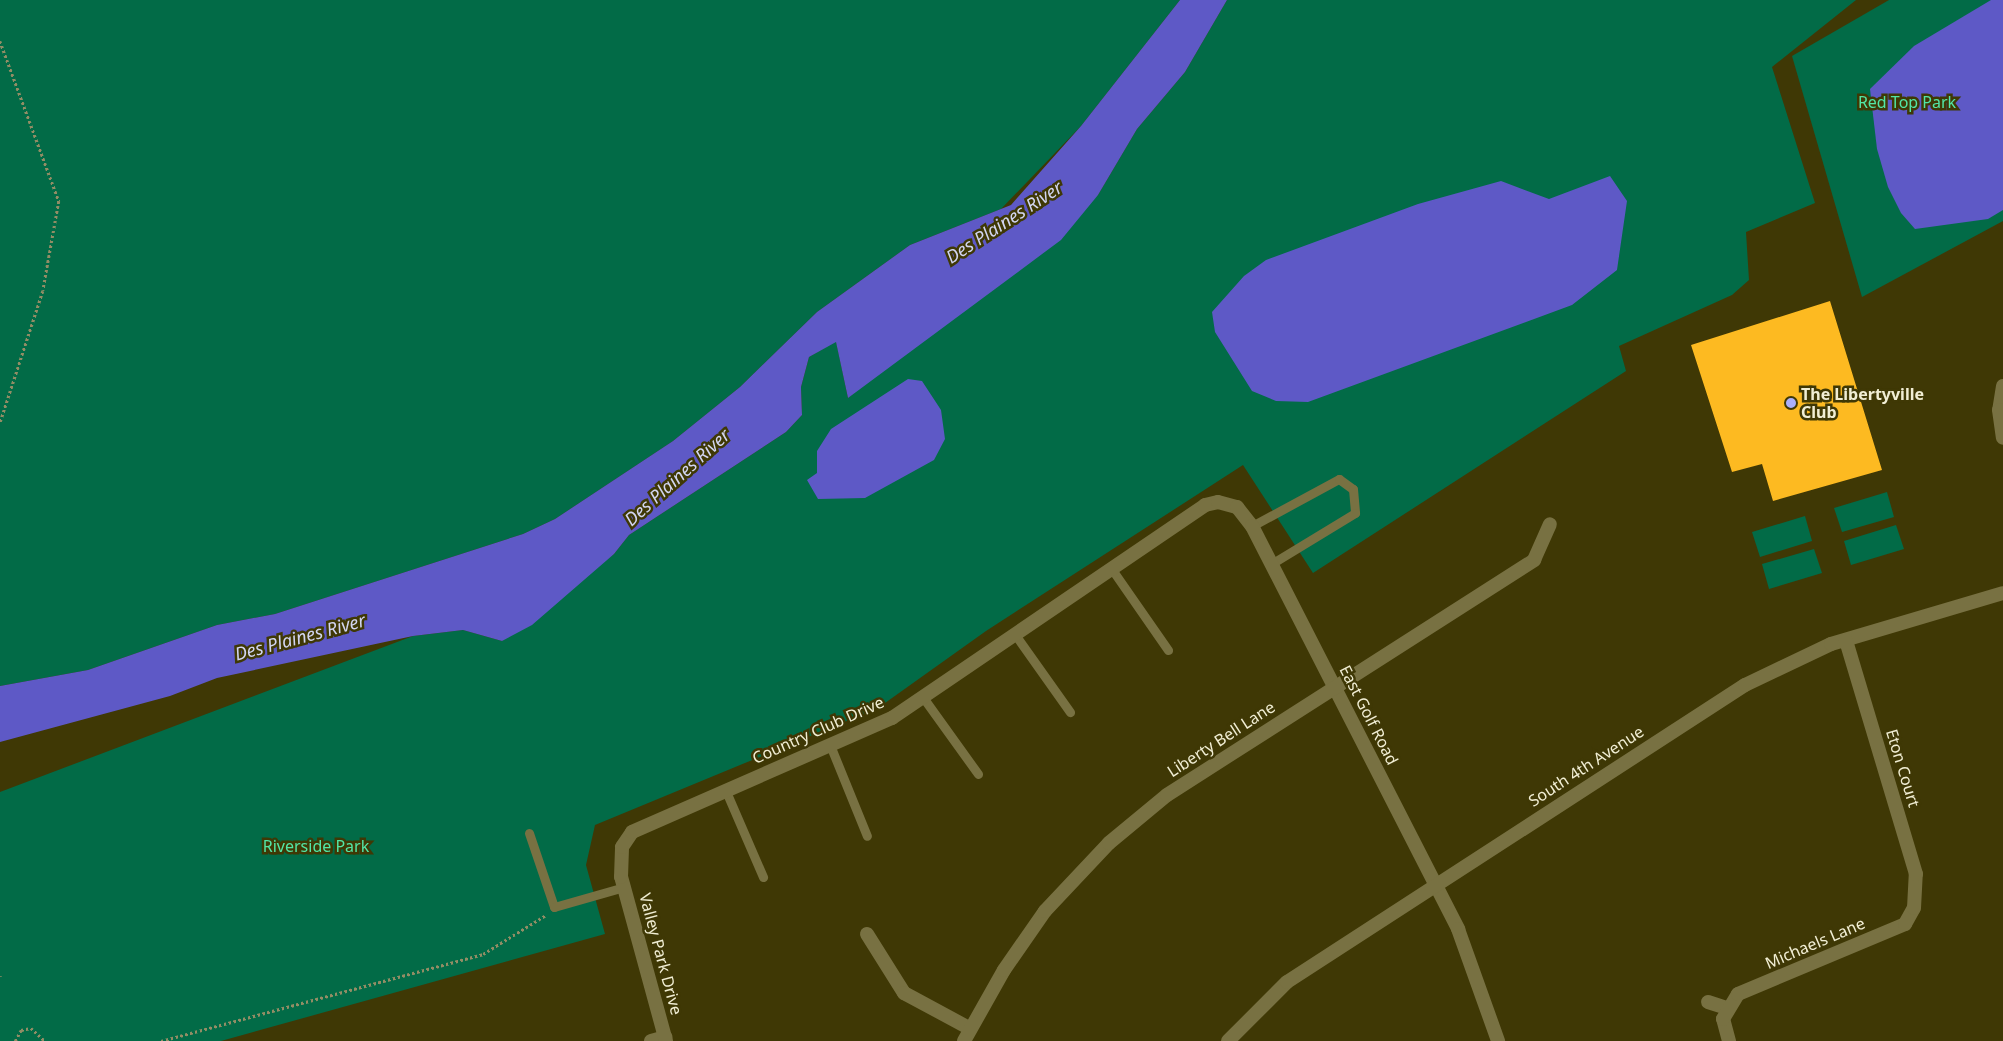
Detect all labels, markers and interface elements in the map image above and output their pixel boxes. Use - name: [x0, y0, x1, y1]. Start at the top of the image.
- park label: Red Top Park: [1858, 92, 1956, 112]
- water label: Des Plaines River: [942, 176, 1066, 268]
- place label: The Libertyville Club: [1801, 384, 1924, 422]
- marker: The Libertyville Club: [1785, 397, 1797, 409]
- water label: Des Plaines River: [620, 424, 734, 530]
- water label: Des Plaines River: [232, 609, 368, 665]
- street label: East Golf Road: [1336, 662, 1402, 768]
- street label: Country Club Drive: [749, 692, 887, 768]
- street label: Liberty Bell Lane: [1164, 697, 1278, 781]
- street label: South 4th Avenue: [1525, 722, 1647, 810]
- street label: Eton Court: [1882, 727, 1924, 809]
- park label: Riverside Park: [263, 836, 369, 856]
- street label: Valley Park Drive: [636, 891, 686, 1017]
- street label: Michaels Lane: [1762, 913, 1868, 973]

